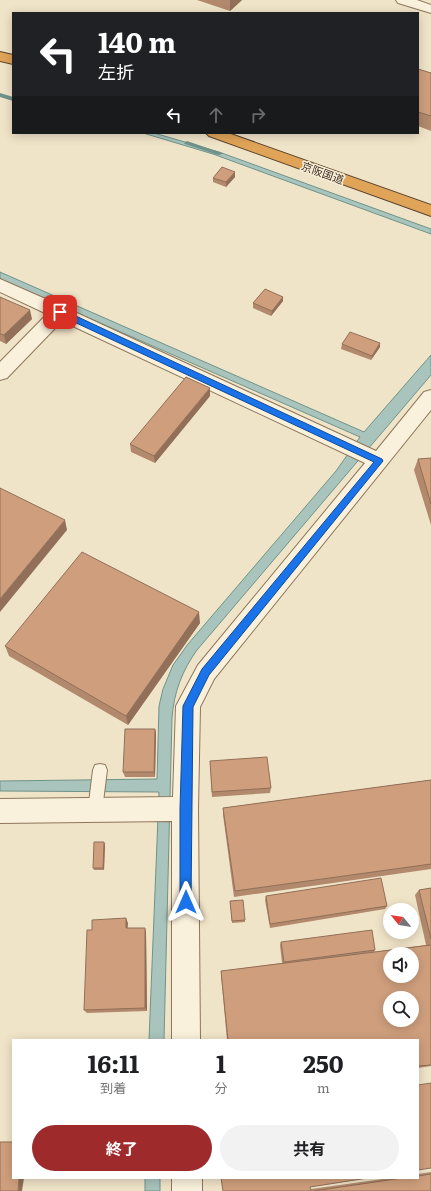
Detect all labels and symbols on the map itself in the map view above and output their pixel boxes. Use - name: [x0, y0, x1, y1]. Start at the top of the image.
- street label: 京阪国道: [300, 157, 346, 187]
- pin: [43, 295, 77, 329]
- position arrow: [165, 881, 207, 923]
- north arrow: [383, 903, 419, 939]

